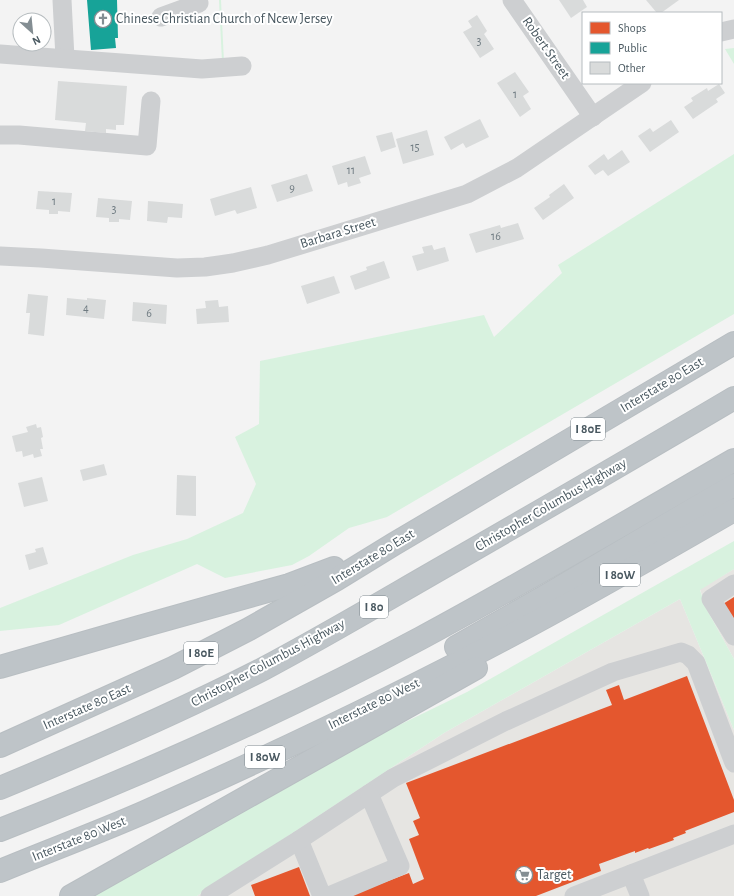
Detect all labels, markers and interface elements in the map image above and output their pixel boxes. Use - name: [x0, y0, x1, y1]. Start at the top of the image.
- church icon: Chinese Christian Church of Ncew Jersey: [93, 9, 113, 29]
- north arrow: [12, 12, 52, 52]
- place label: Chinese Christian Church of Ncew Jersey: [116, 12, 333, 26]
- legend: [582, 12, 722, 84]
- street label: Robert Street: [520, 14, 573, 82]
- text: Shops: [618, 22, 646, 34]
- text: N: [30, 34, 42, 47]
- house number: 3: [477, 35, 482, 47]
- text: Public: [618, 42, 647, 54]
- text: Other: [618, 62, 645, 74]
- house number: 1: [513, 88, 517, 100]
- house number: 15: [410, 141, 420, 153]
- house number: 11: [347, 164, 355, 176]
- house number: 9: [289, 182, 295, 194]
- house number: 1: [52, 195, 56, 207]
- house number: 3: [112, 203, 117, 215]
- street label: Barbara Street: [299, 215, 378, 251]
- house number: 16: [491, 230, 501, 242]
- house number: 4: [83, 302, 89, 314]
- house number: 6: [146, 307, 152, 319]
- street label: Interstate 80 East: [618, 354, 706, 415]
- road number: I 80E: [571, 418, 605, 440]
- street label: Christopher Columbus Highway: [473, 456, 629, 554]
- street label: Interstate 80 East: [329, 526, 417, 587]
- road number: I 80W: [600, 564, 640, 586]
- road number: I 80: [360, 596, 388, 618]
- street label: Christopher Columbus Highway: [189, 616, 347, 710]
- road number: I 80E: [184, 642, 218, 664]
- street label: Interstate 80 West: [326, 676, 422, 732]
- street label: Interstate 80 East: [41, 681, 133, 733]
- road number: I 80W: [245, 746, 285, 768]
- street label: Interstate 80 West: [30, 814, 128, 864]
- supermarket icon: Target: [514, 865, 534, 885]
- place label: Target: [537, 868, 572, 882]

